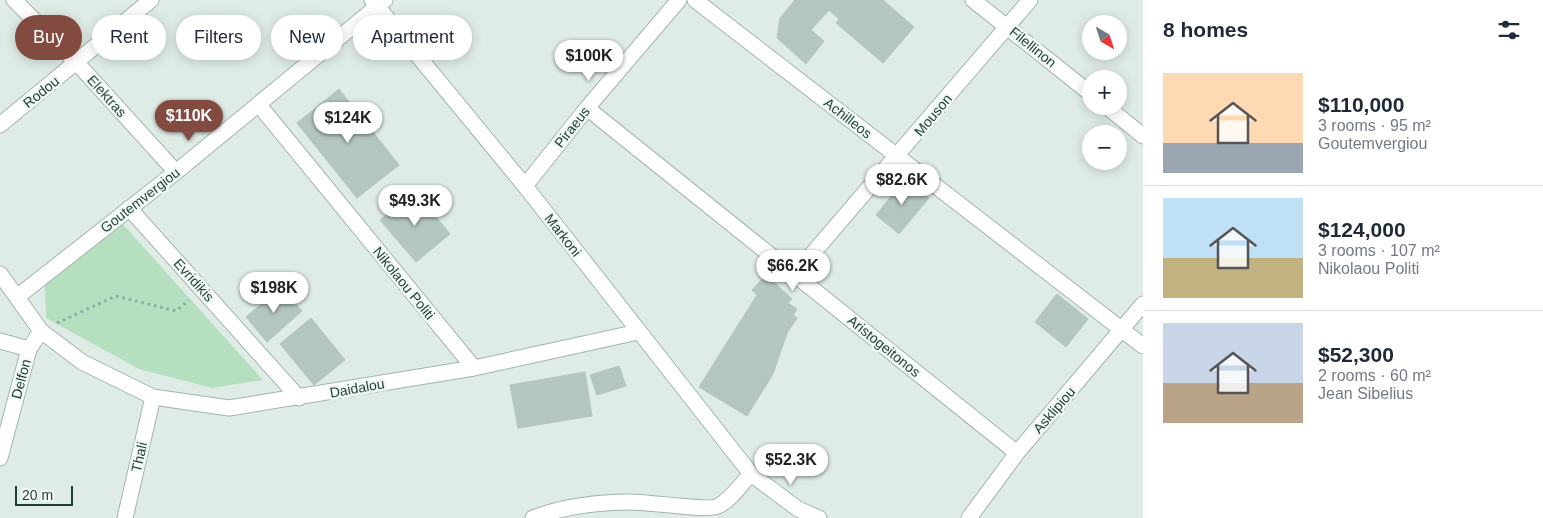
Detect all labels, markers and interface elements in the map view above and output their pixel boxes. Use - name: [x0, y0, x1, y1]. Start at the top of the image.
- chip: Buy: [15, 15, 82, 60]
- chip: Rent: [92, 15, 166, 60]
- chip: Filters: [176, 15, 261, 60]
- chip: New: [271, 15, 343, 60]
- chip: Apartment: [353, 15, 472, 60]
- north arrow: [1082, 15, 1128, 60]
- map controls: [1082, 15, 1127, 170]
- icon: filters: [1495, 16, 1523, 44]
- text: 8 homes: [1163, 18, 1248, 41]
- street label: Filellinon: [1006, 23, 1060, 71]
- pin: $100K: [554, 39, 624, 82]
- text: $100K: [565, 47, 613, 64]
- button: +: [1082, 70, 1127, 115]
- street label: Elektras: [84, 72, 130, 120]
- street label: Rodou: [20, 73, 62, 111]
- street label: Mouson: [911, 91, 955, 139]
- icon: home: [1203, 93, 1263, 153]
- text: $110,000: [1318, 93, 1404, 116]
- street label: Achilleos: [821, 94, 875, 142]
- pin: $110K: [154, 100, 224, 142]
- pin: $124K: [313, 102, 383, 144]
- street label: Piraeus: [551, 103, 593, 151]
- text: $110K: [166, 107, 212, 124]
- text: $124K: [324, 109, 372, 126]
- text: 3 rooms · 95 m²: [1318, 117, 1431, 134]
- button: −: [1082, 125, 1127, 170]
- text: Goutemvergiou: [1318, 135, 1427, 152]
- street label: Goutemvergiou: [97, 164, 183, 236]
- pin: $82.6K: [861, 164, 943, 206]
- text: $82.6K: [876, 171, 928, 188]
- pin: $49.3K: [374, 184, 456, 227]
- text: $49.3K: [389, 192, 441, 209]
- street label: Markoni: [541, 210, 585, 260]
- icon: home: [1203, 218, 1263, 278]
- text: $124,000: [1318, 218, 1406, 241]
- text: 3 rooms · 107 m²: [1318, 242, 1440, 259]
- street label: Nikolaou Politi: [370, 243, 438, 323]
- pin: $66.2K: [752, 250, 834, 292]
- street label: Evridikis: [171, 255, 217, 305]
- text: $66.2K: [767, 257, 819, 274]
- text: Nikolaou Politi: [1318, 260, 1419, 277]
- pin: $198K: [239, 272, 309, 314]
- text: $198K: [250, 279, 298, 296]
- street label: Aristogeitonos: [844, 312, 924, 380]
- icon: home: [1203, 343, 1263, 403]
- text: $52,300: [1318, 343, 1394, 366]
- street label: Delfon: [8, 357, 34, 401]
- text: 2 rooms · 60 m²: [1318, 367, 1431, 384]
- street label: Daidalou: [328, 375, 386, 401]
- street label: Asklipiou: [1030, 384, 1078, 436]
- text: Jean Sibelius: [1318, 385, 1413, 402]
- street label: Thali: [128, 440, 150, 474]
- pin: $52.3K: [750, 444, 832, 486]
- text: $52.3K: [765, 451, 817, 468]
- scale bar: [15, 483, 72, 506]
- text: 20 m: [22, 487, 53, 503]

